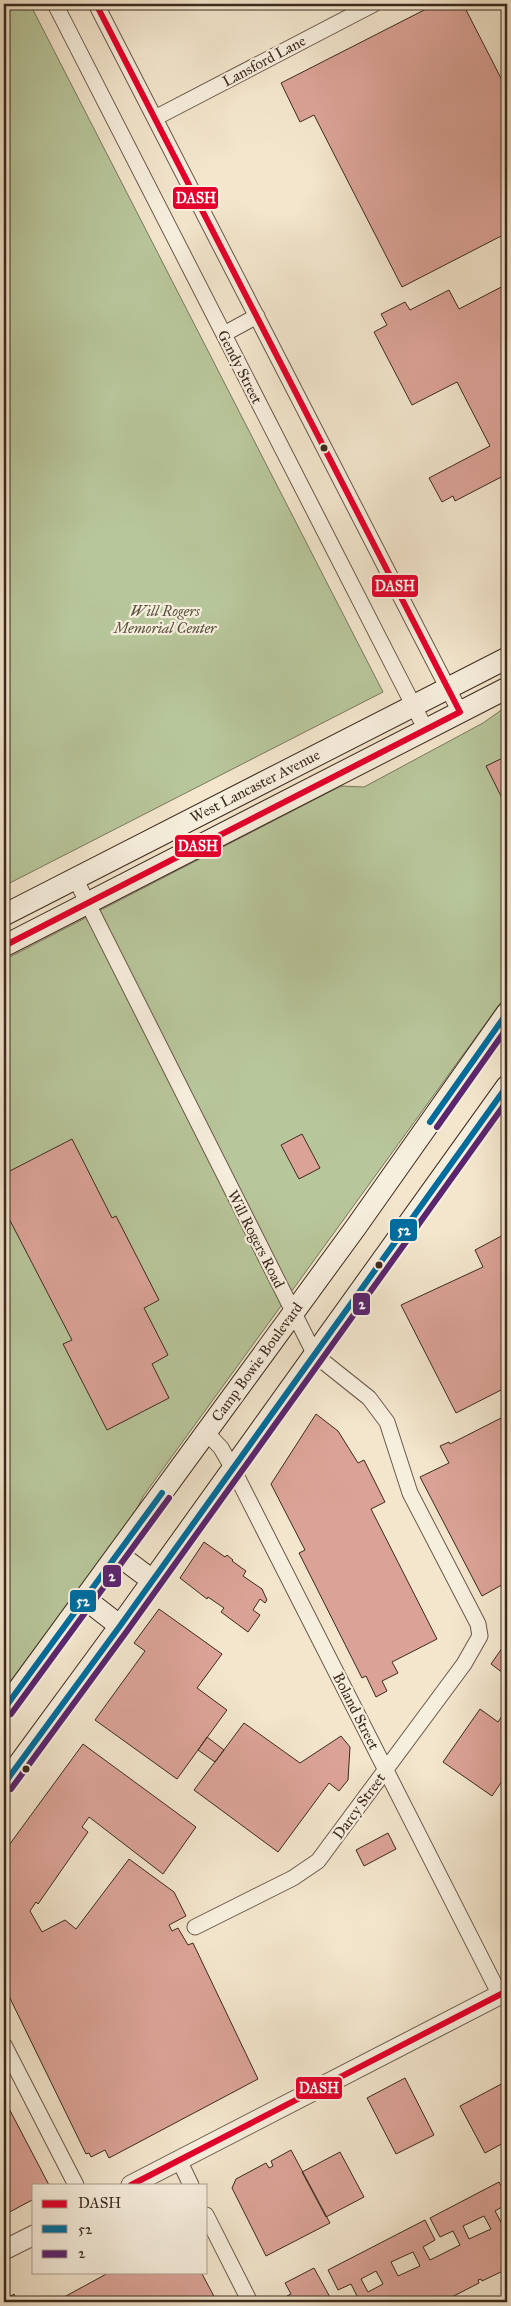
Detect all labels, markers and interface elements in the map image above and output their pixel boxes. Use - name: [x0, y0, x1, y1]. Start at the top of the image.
- street label: Lansford Lane: [219, 32, 309, 90]
- line badge: DASH: [172, 186, 219, 210]
- text: DASH: [176, 190, 216, 207]
- street label: Gendy Street: [214, 327, 267, 407]
- unlabelled marker: [319, 443, 329, 453]
- line badge: DASH: [371, 574, 419, 598]
- text: DASH: [375, 578, 415, 595]
- park label: Will Rogers Memorial Center: [112, 602, 217, 637]
- street label: West Lancaster Avenue: [187, 746, 323, 826]
- line badge: DASH: [174, 834, 222, 858]
- text: DASH: [178, 838, 218, 855]
- street label: Will Rogers Road: [224, 1187, 289, 1291]
- line badge: 52: [389, 1218, 418, 1242]
- text: 52: [397, 1222, 412, 1239]
- unlabelled marker: [374, 1260, 384, 1270]
- line badge: 2: [352, 1292, 371, 1316]
- text: 2: [359, 1296, 367, 1313]
- street label: Camp Bowie Boulevard: [208, 1298, 307, 1425]
- line badge: 2: [102, 1564, 122, 1588]
- text: 2: [109, 1568, 117, 1585]
- line badge: 52: [69, 1589, 97, 1613]
- text: 52: [76, 1593, 91, 1610]
- street label: Boland Street: [329, 1669, 383, 1753]
- unlabelled marker: [21, 1764, 31, 1774]
- street label: Darcy Street: [329, 1769, 389, 1843]
- line badge: DASH: [295, 2076, 343, 2100]
- text: DASH: [299, 2080, 339, 2097]
- legend: [32, 2184, 208, 2274]
- text: DASH: [78, 2194, 121, 2212]
- text: 52: [78, 2220, 93, 2238]
- text: 2: [78, 2244, 86, 2262]

